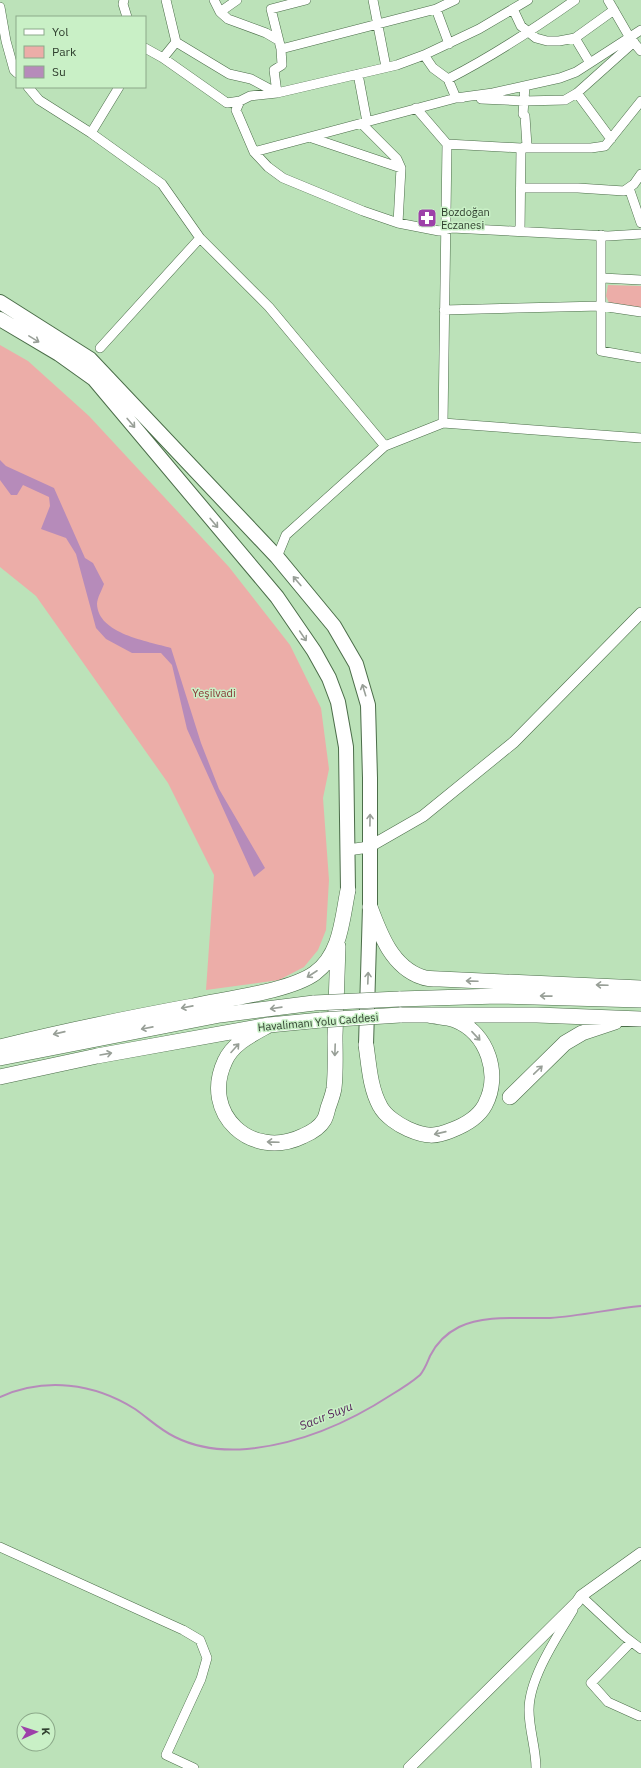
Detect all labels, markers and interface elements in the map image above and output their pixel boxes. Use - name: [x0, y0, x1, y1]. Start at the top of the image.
- legend: [16, 16, 146, 88]
- text: Yol: [52, 24, 69, 39]
- text: Park: [52, 44, 77, 59]
- text: Su: [52, 64, 66, 79]
- place label: Bozdoğan Eczanesi: [441, 205, 490, 232]
- pharmacy icon: Bozdoğan Eczanesi: [416, 207, 438, 229]
- one-way arrow: [27, 335, 39, 343]
- one-way arrow: [126, 418, 135, 429]
- one-way arrow: [210, 517, 219, 528]
- one-way arrow: [292, 575, 301, 586]
- one-way arrow: [299, 630, 307, 641]
- one-way arrow: [360, 684, 367, 697]
- park label: Yeşilvadi: [192, 686, 236, 700]
- one-way arrow: [366, 814, 374, 827]
- one-way arrow: [306, 971, 318, 979]
- one-way arrow: [364, 972, 372, 985]
- one-way arrow: [466, 977, 479, 985]
- one-way arrow: [596, 982, 609, 989]
- one-way arrow: [540, 992, 553, 1000]
- one-way arrow: [181, 1003, 194, 1011]
- one-way arrow: [270, 1004, 283, 1012]
- street label: Havalimanı Yolu Caddesi: [257, 1010, 379, 1034]
- one-way arrow: [141, 1025, 154, 1033]
- one-way arrow: [53, 1030, 66, 1038]
- one-way arrow: [471, 1031, 480, 1041]
- one-way arrow: [230, 1043, 240, 1053]
- one-way arrow: [331, 1043, 339, 1056]
- one-way arrow: [100, 1050, 113, 1058]
- one-way arrow: [533, 1065, 543, 1074]
- one-way arrow: [434, 1130, 447, 1138]
- one-way arrow: [267, 1138, 280, 1146]
- water label: Sacır Suyu: [297, 1398, 355, 1433]
- north arrow: [16, 1712, 56, 1752]
- text: K: [39, 1727, 53, 1736]

